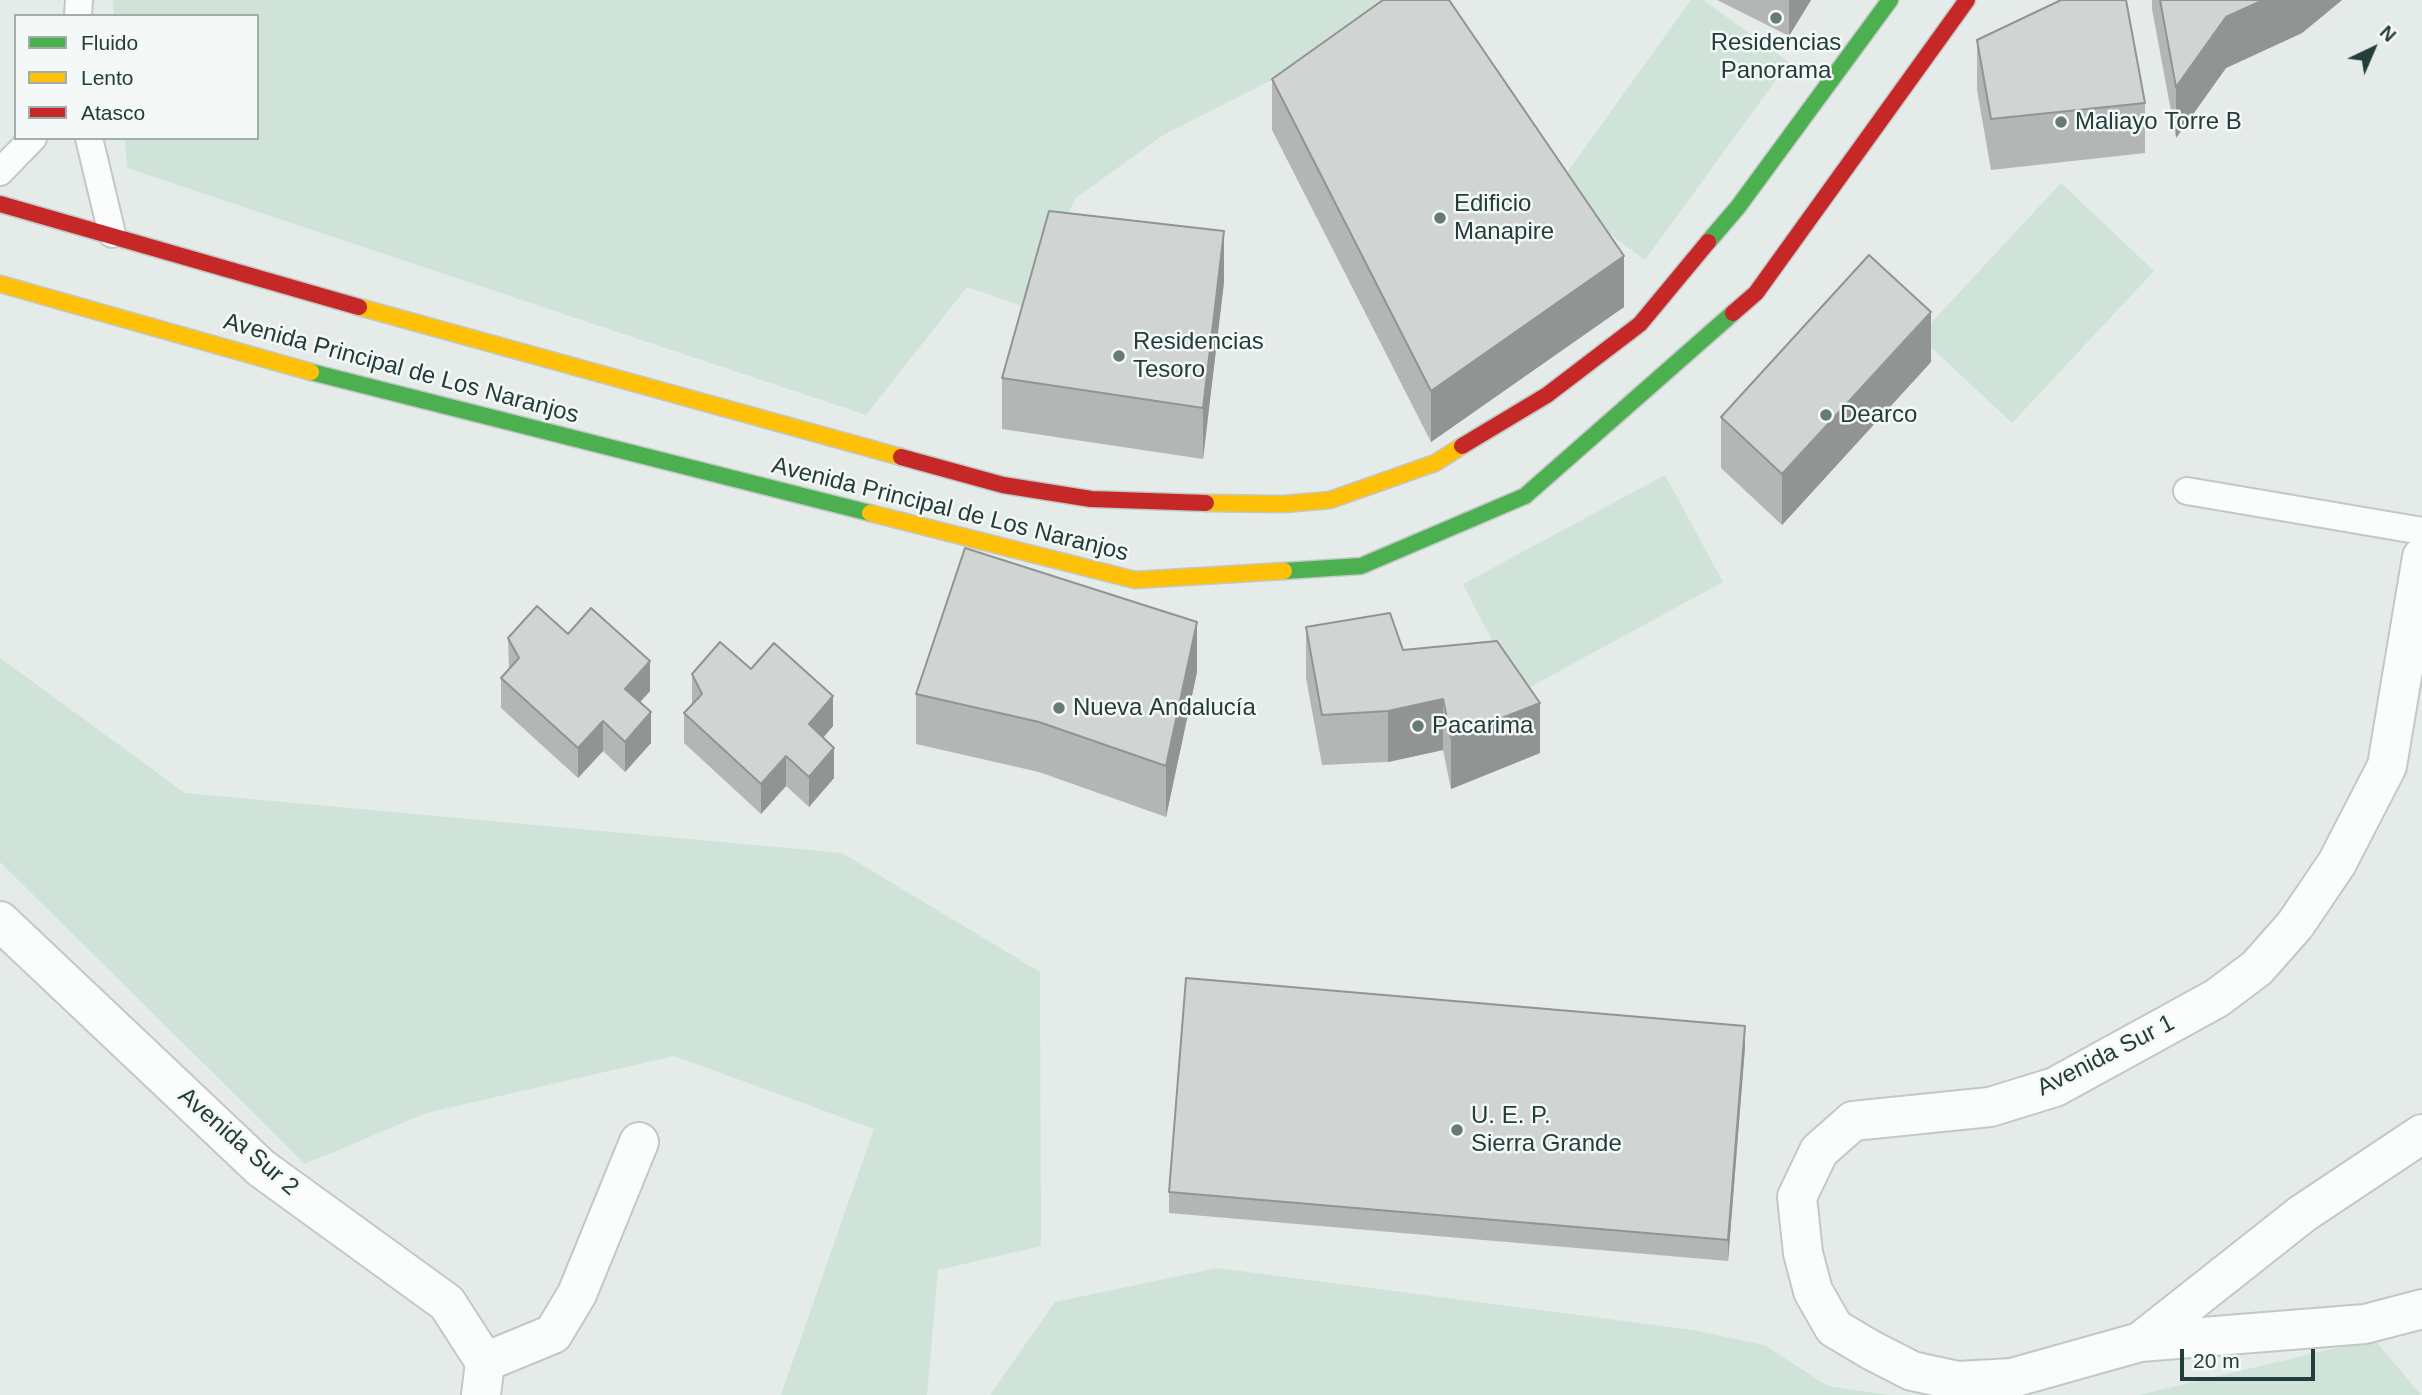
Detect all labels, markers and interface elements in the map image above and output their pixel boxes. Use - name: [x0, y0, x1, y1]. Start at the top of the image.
- marker: Residencias Panorama: [1768, 10, 1784, 26]
- legend: [14, 14, 259, 140]
- north arrow: [2338, 14, 2408, 84]
- text: N: [2376, 21, 2400, 46]
- place label: Residencias Panorama: [1711, 29, 1841, 85]
- text: Fluido: [81, 31, 138, 54]
- text: Lento: [81, 66, 134, 89]
- text: Atasco: [81, 101, 145, 124]
- place label: Maliayo Torre B: [2075, 108, 2242, 136]
- marker: Maliayo Torre B: [2053, 114, 2069, 130]
- place label: Edificio Manapire: [1454, 190, 1554, 246]
- marker: Edificio Manapire: [1432, 210, 1448, 226]
- street label: Avenida Principal de Los Naranjos: [220, 308, 582, 430]
- place label: Residencias Tesoro: [1133, 328, 1264, 384]
- marker: Residencias Tesoro: [1111, 348, 1127, 364]
- place label: Dearco: [1840, 401, 1917, 429]
- marker: Dearco: [1818, 407, 1834, 423]
- street label: Avenida Principal de Los Naranjos: [769, 452, 1131, 568]
- place label: Nueva Andalucía: [1073, 694, 1256, 722]
- marker: Nueva Andalucía: [1051, 700, 1067, 716]
- place label: Pacarima: [1432, 712, 1533, 740]
- marker: Pacarima: [1410, 718, 1426, 734]
- street label: Avenida Sur 1: [2032, 1009, 2180, 1103]
- street label: Avenida Sur 2: [172, 1082, 304, 1202]
- place label: U. E. P. Sierra Grande: [1471, 1102, 1622, 1158]
- marker: U. E. P. Sierra Grande: [1449, 1122, 1465, 1138]
- scale bar: [2184, 1336, 2319, 1380]
- text: 20 m: [2193, 1349, 2240, 1372]

